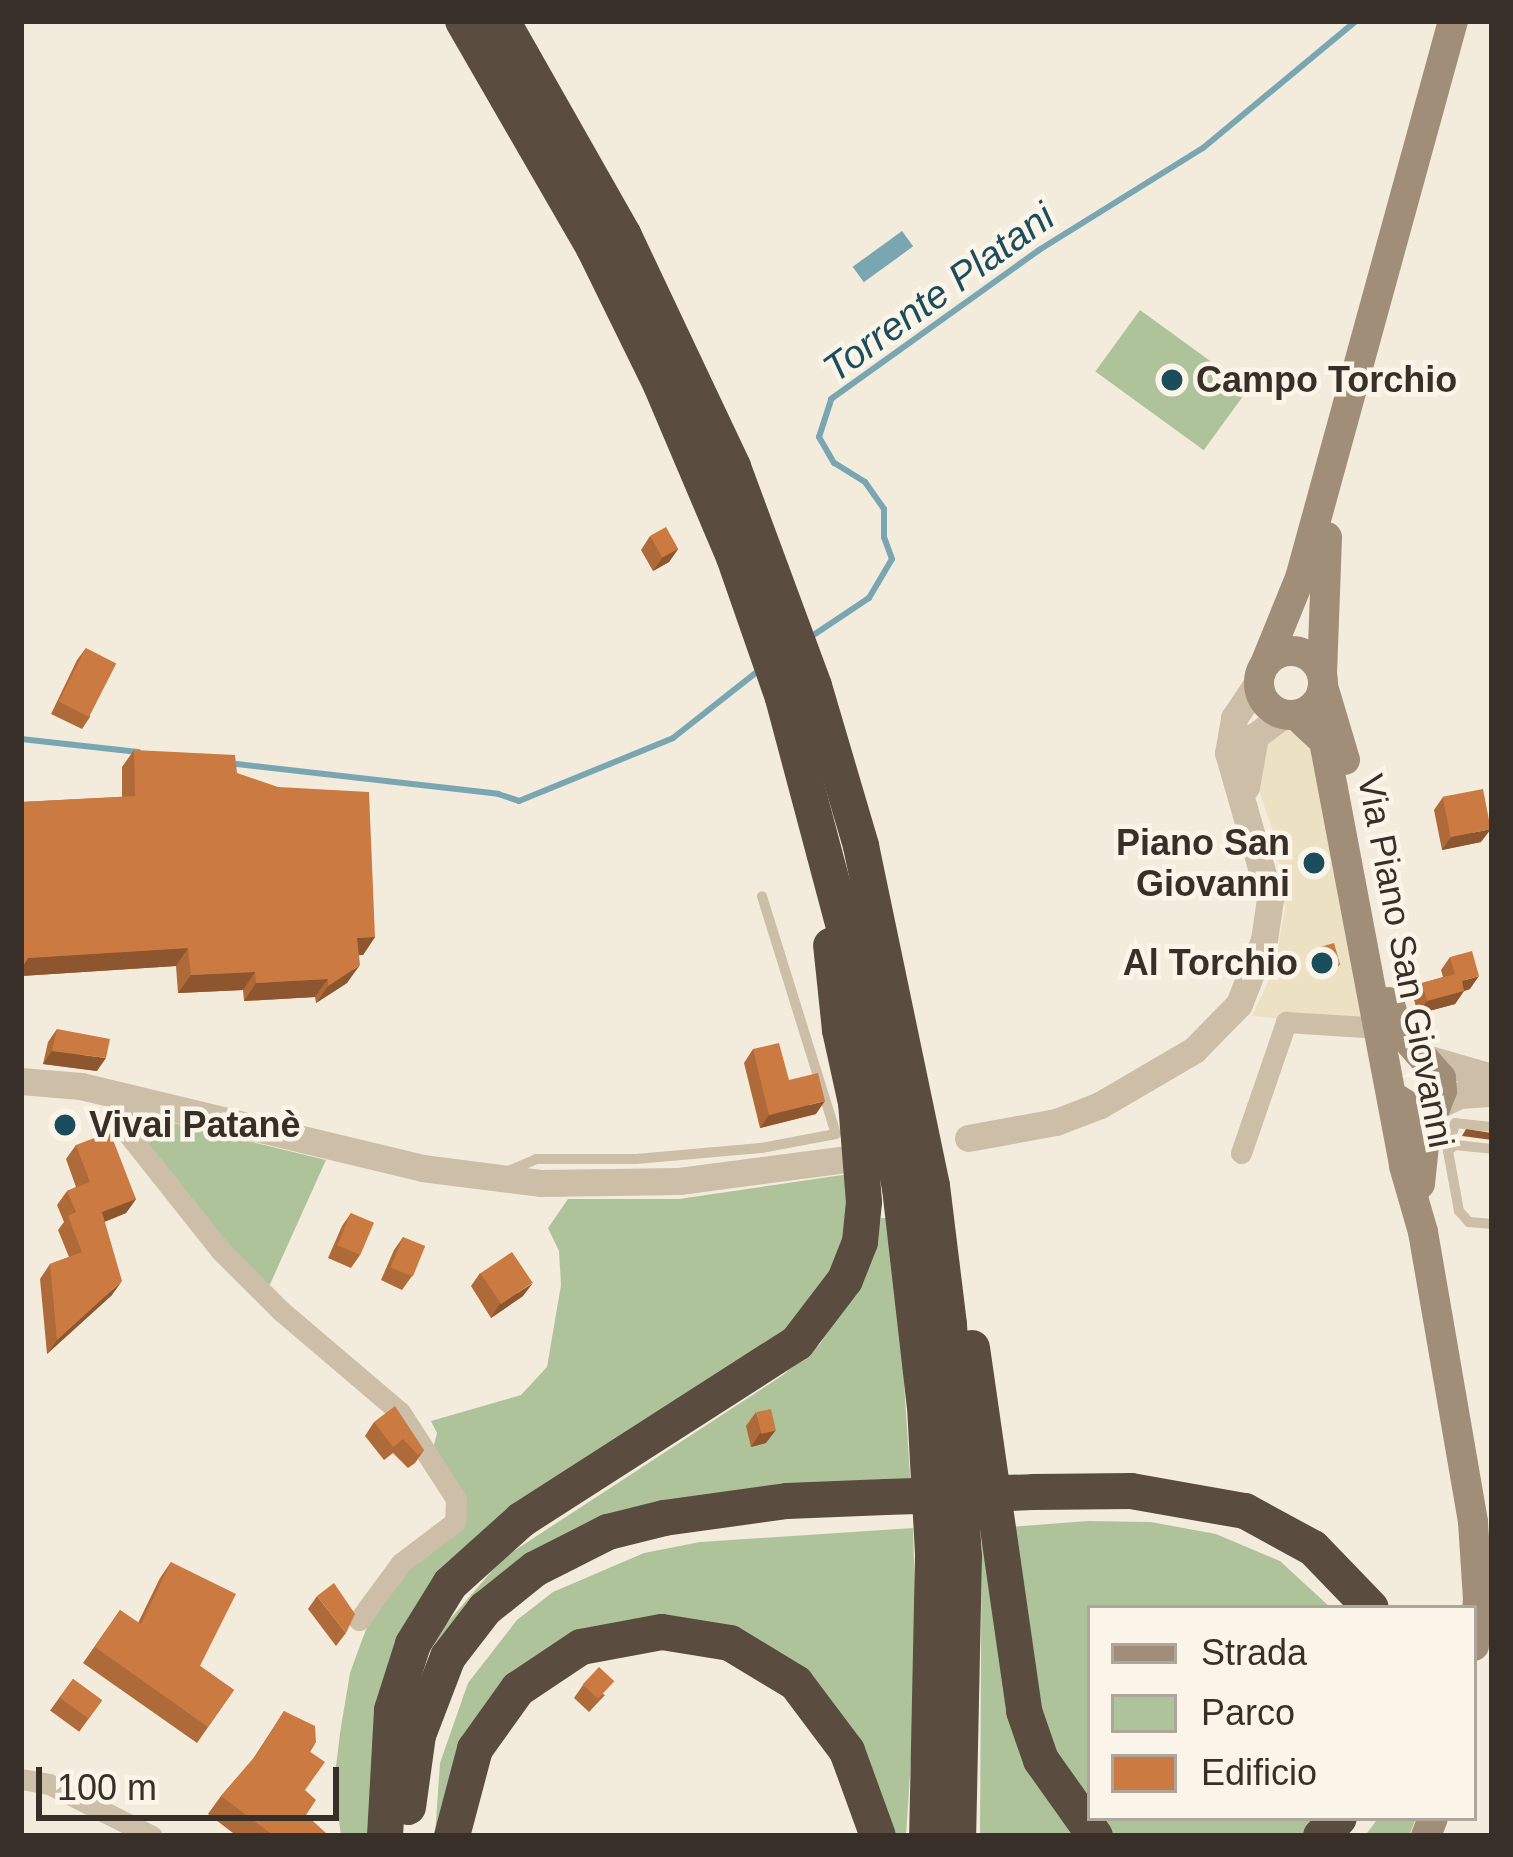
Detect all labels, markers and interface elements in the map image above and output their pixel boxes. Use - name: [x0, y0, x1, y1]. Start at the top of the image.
- water label: Torrente Platani: [814, 194, 1064, 392]
- place label: Campo Torchio: [1196, 358, 1457, 402]
- marker: Campo Torchio: [1159, 367, 1185, 393]
- street label: Via Piano San Giovanni: [1349, 771, 1463, 1151]
- place label: Piano San Giovanni: [1116, 820, 1290, 905]
- marker: Piano San Giovanni: [1301, 850, 1327, 876]
- place label: Al Torchio: [1123, 941, 1298, 985]
- marker: Al Torchio: [1309, 950, 1335, 976]
- place label: Vivai Patanè: [89, 1103, 300, 1147]
- marker: Vivai Patanè: [52, 1112, 78, 1138]
- legend: [1087, 1605, 1477, 1821]
- text: Strada: [1201, 1632, 1307, 1673]
- text: Parco: [1201, 1692, 1295, 1733]
- scale bar: [42, 1743, 345, 1817]
- text: Edificio: [1201, 1752, 1317, 1793]
- text: 100 m: [57, 1767, 157, 1808]

